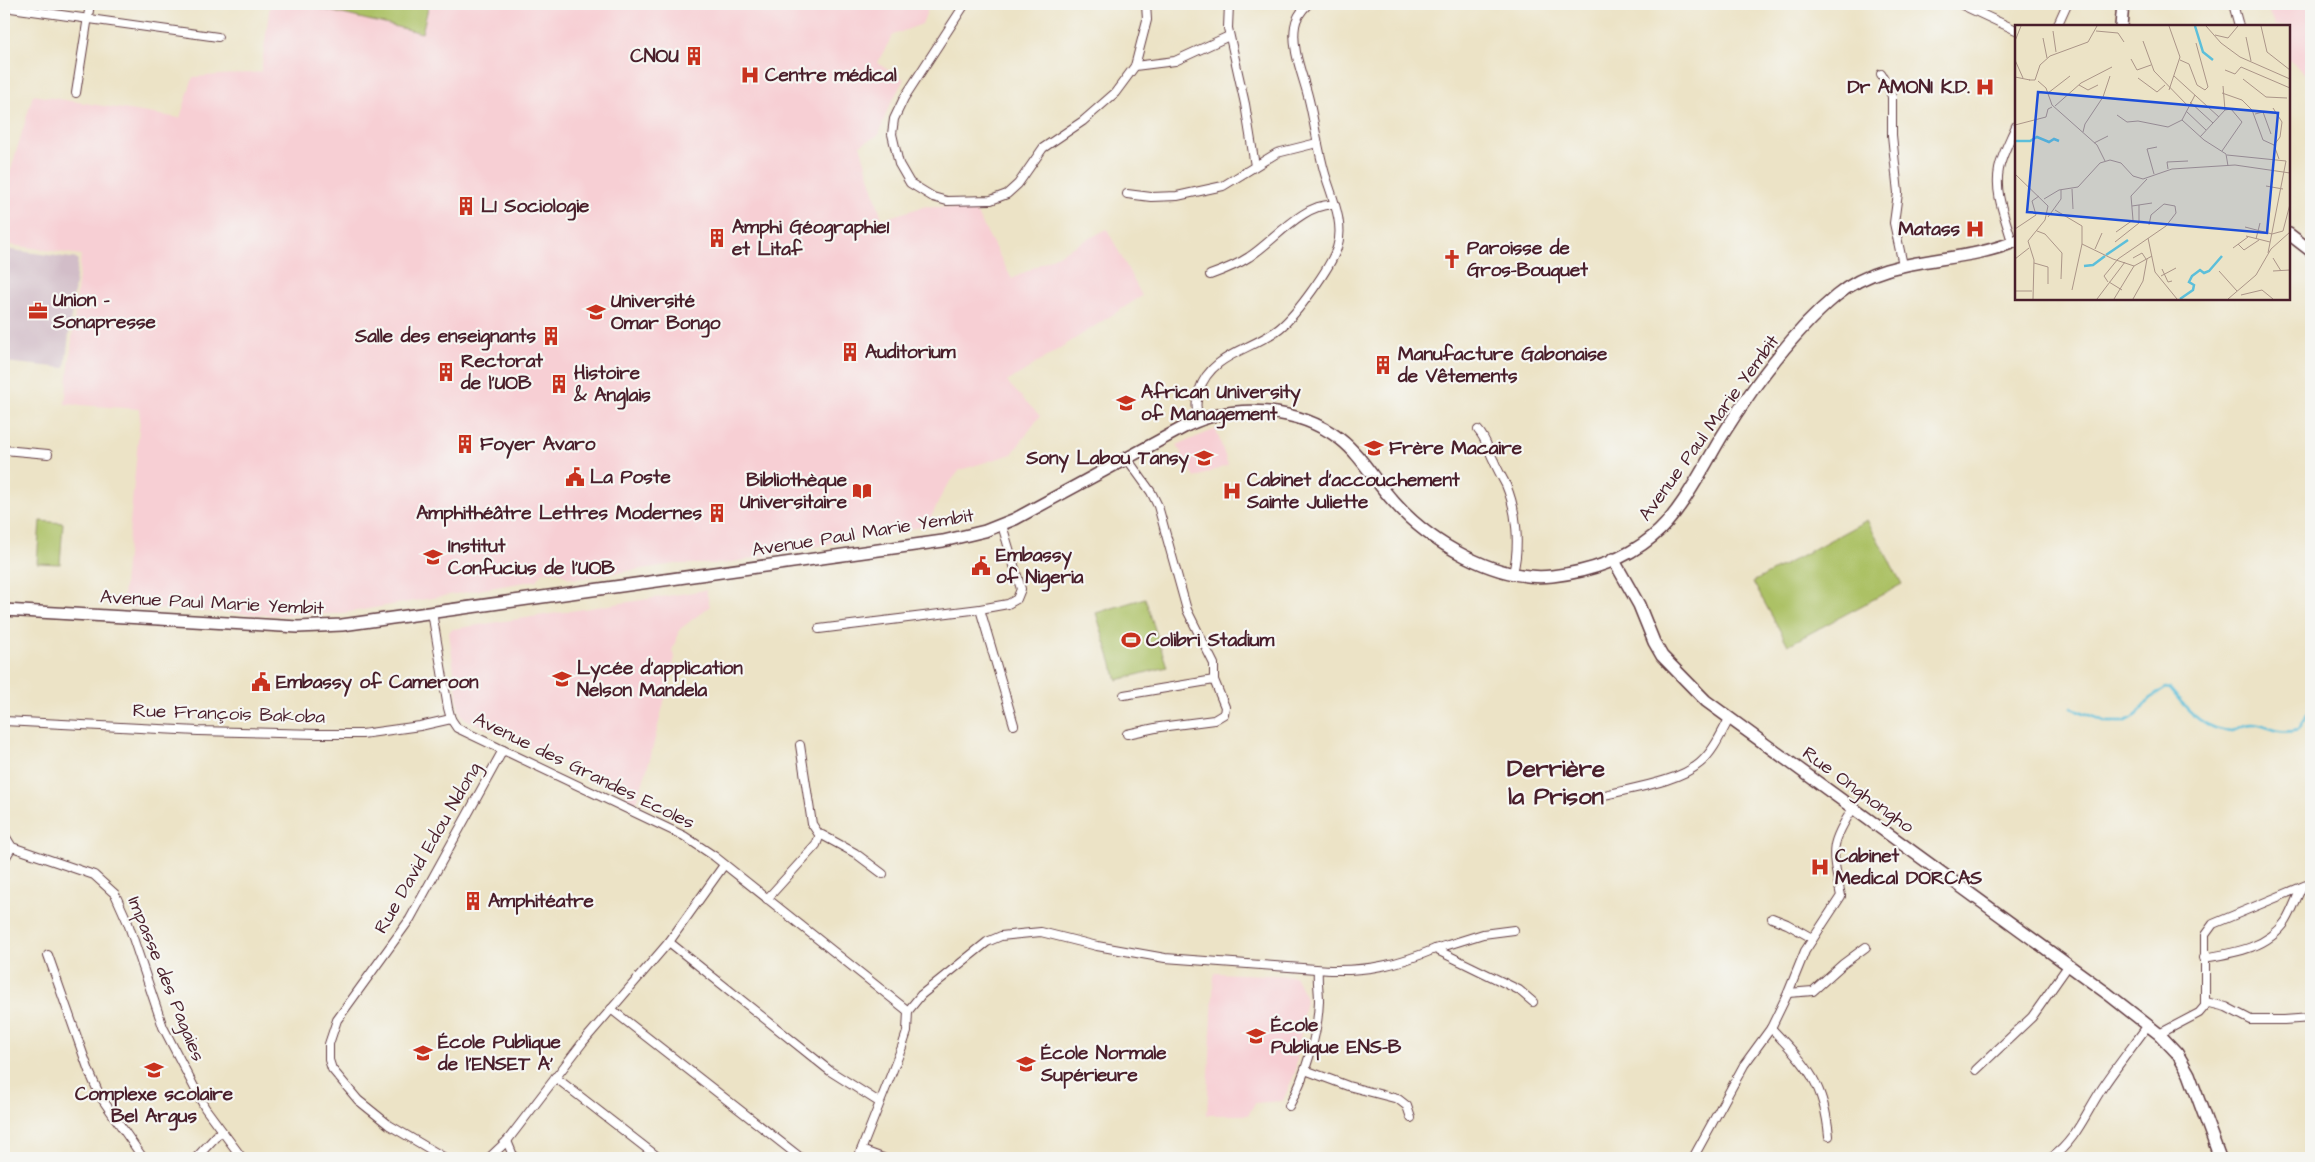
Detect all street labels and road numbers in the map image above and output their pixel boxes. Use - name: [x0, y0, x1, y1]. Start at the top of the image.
- street label: Avenue Paul Marie Yembit: [1632, 329, 1786, 527]
- street label: Avenue Paul Marie Yembit: [750, 502, 976, 564]
- street label: Avenue Paul Marie Yembit: [99, 584, 325, 622]
- street label: Rue François Bakoba: [132, 697, 326, 731]
- street label: Avenue des Grandes Ecoles: [469, 706, 699, 836]
- street label: Rue Onghongho: [1796, 740, 1920, 841]
- street label: Rue David Edou Ndong: [368, 757, 489, 939]
- street label: Impasse des Pagaies: [120, 892, 211, 1066]

